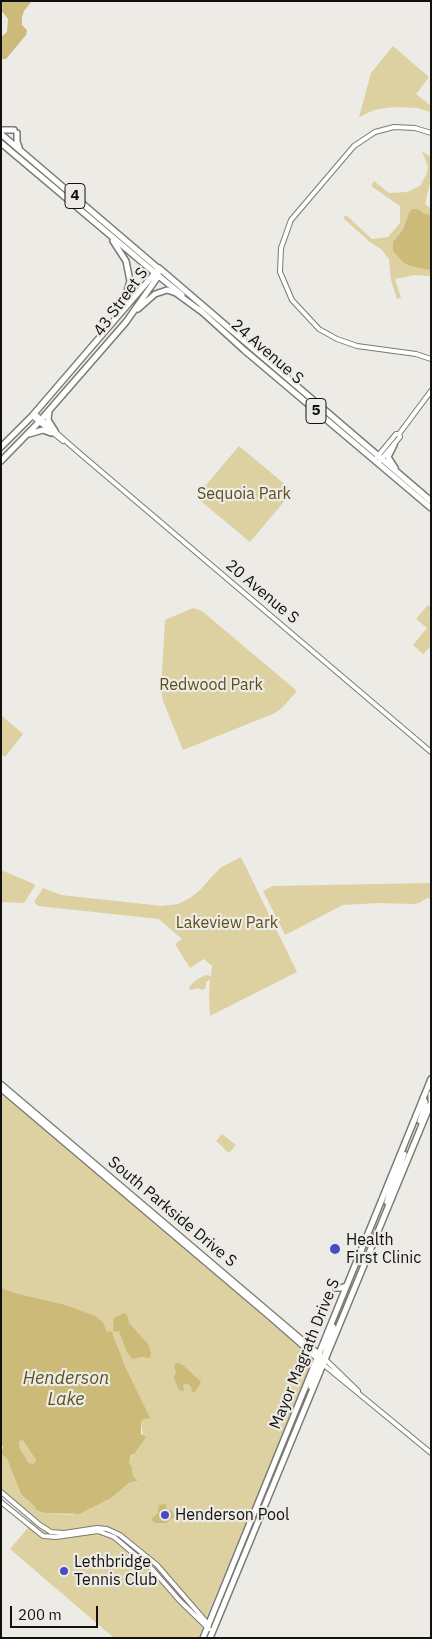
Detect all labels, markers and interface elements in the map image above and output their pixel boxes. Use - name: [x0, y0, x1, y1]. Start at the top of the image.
- road number: 4: [65, 184, 85, 208]
- street label: 43 Street S: [90, 264, 152, 340]
- street label: 24 Avenue S: [227, 315, 307, 389]
- road number: 5: [306, 398, 326, 424]
- park label: Sequoia Park: [197, 484, 291, 504]
- street label: 20 Avenue S: [222, 556, 302, 628]
- park label: Redwood Park: [159, 675, 263, 695]
- park label: Lakeview Park: [176, 913, 278, 933]
- street label: South Parkside Drive S: [104, 1153, 240, 1271]
- place label: Health First Clinic: [346, 1230, 421, 1268]
- marker: Health First Clinic: [328, 1242, 342, 1256]
- street label: Mayor Magrath Drive S: [266, 1276, 344, 1432]
- water label: Henderson Lake: [23, 1368, 109, 1410]
- place label: Henderson Pool: [175, 1505, 289, 1525]
- marker: Henderson Pool: [159, 1509, 171, 1521]
- place label: Lethbridge Tennis Club: [74, 1552, 157, 1590]
- marker: Lethbridge Tennis Club: [58, 1565, 70, 1577]
- scale bar: [12, 1596, 100, 1628]
- text: 200 m: [18, 1605, 62, 1624]

